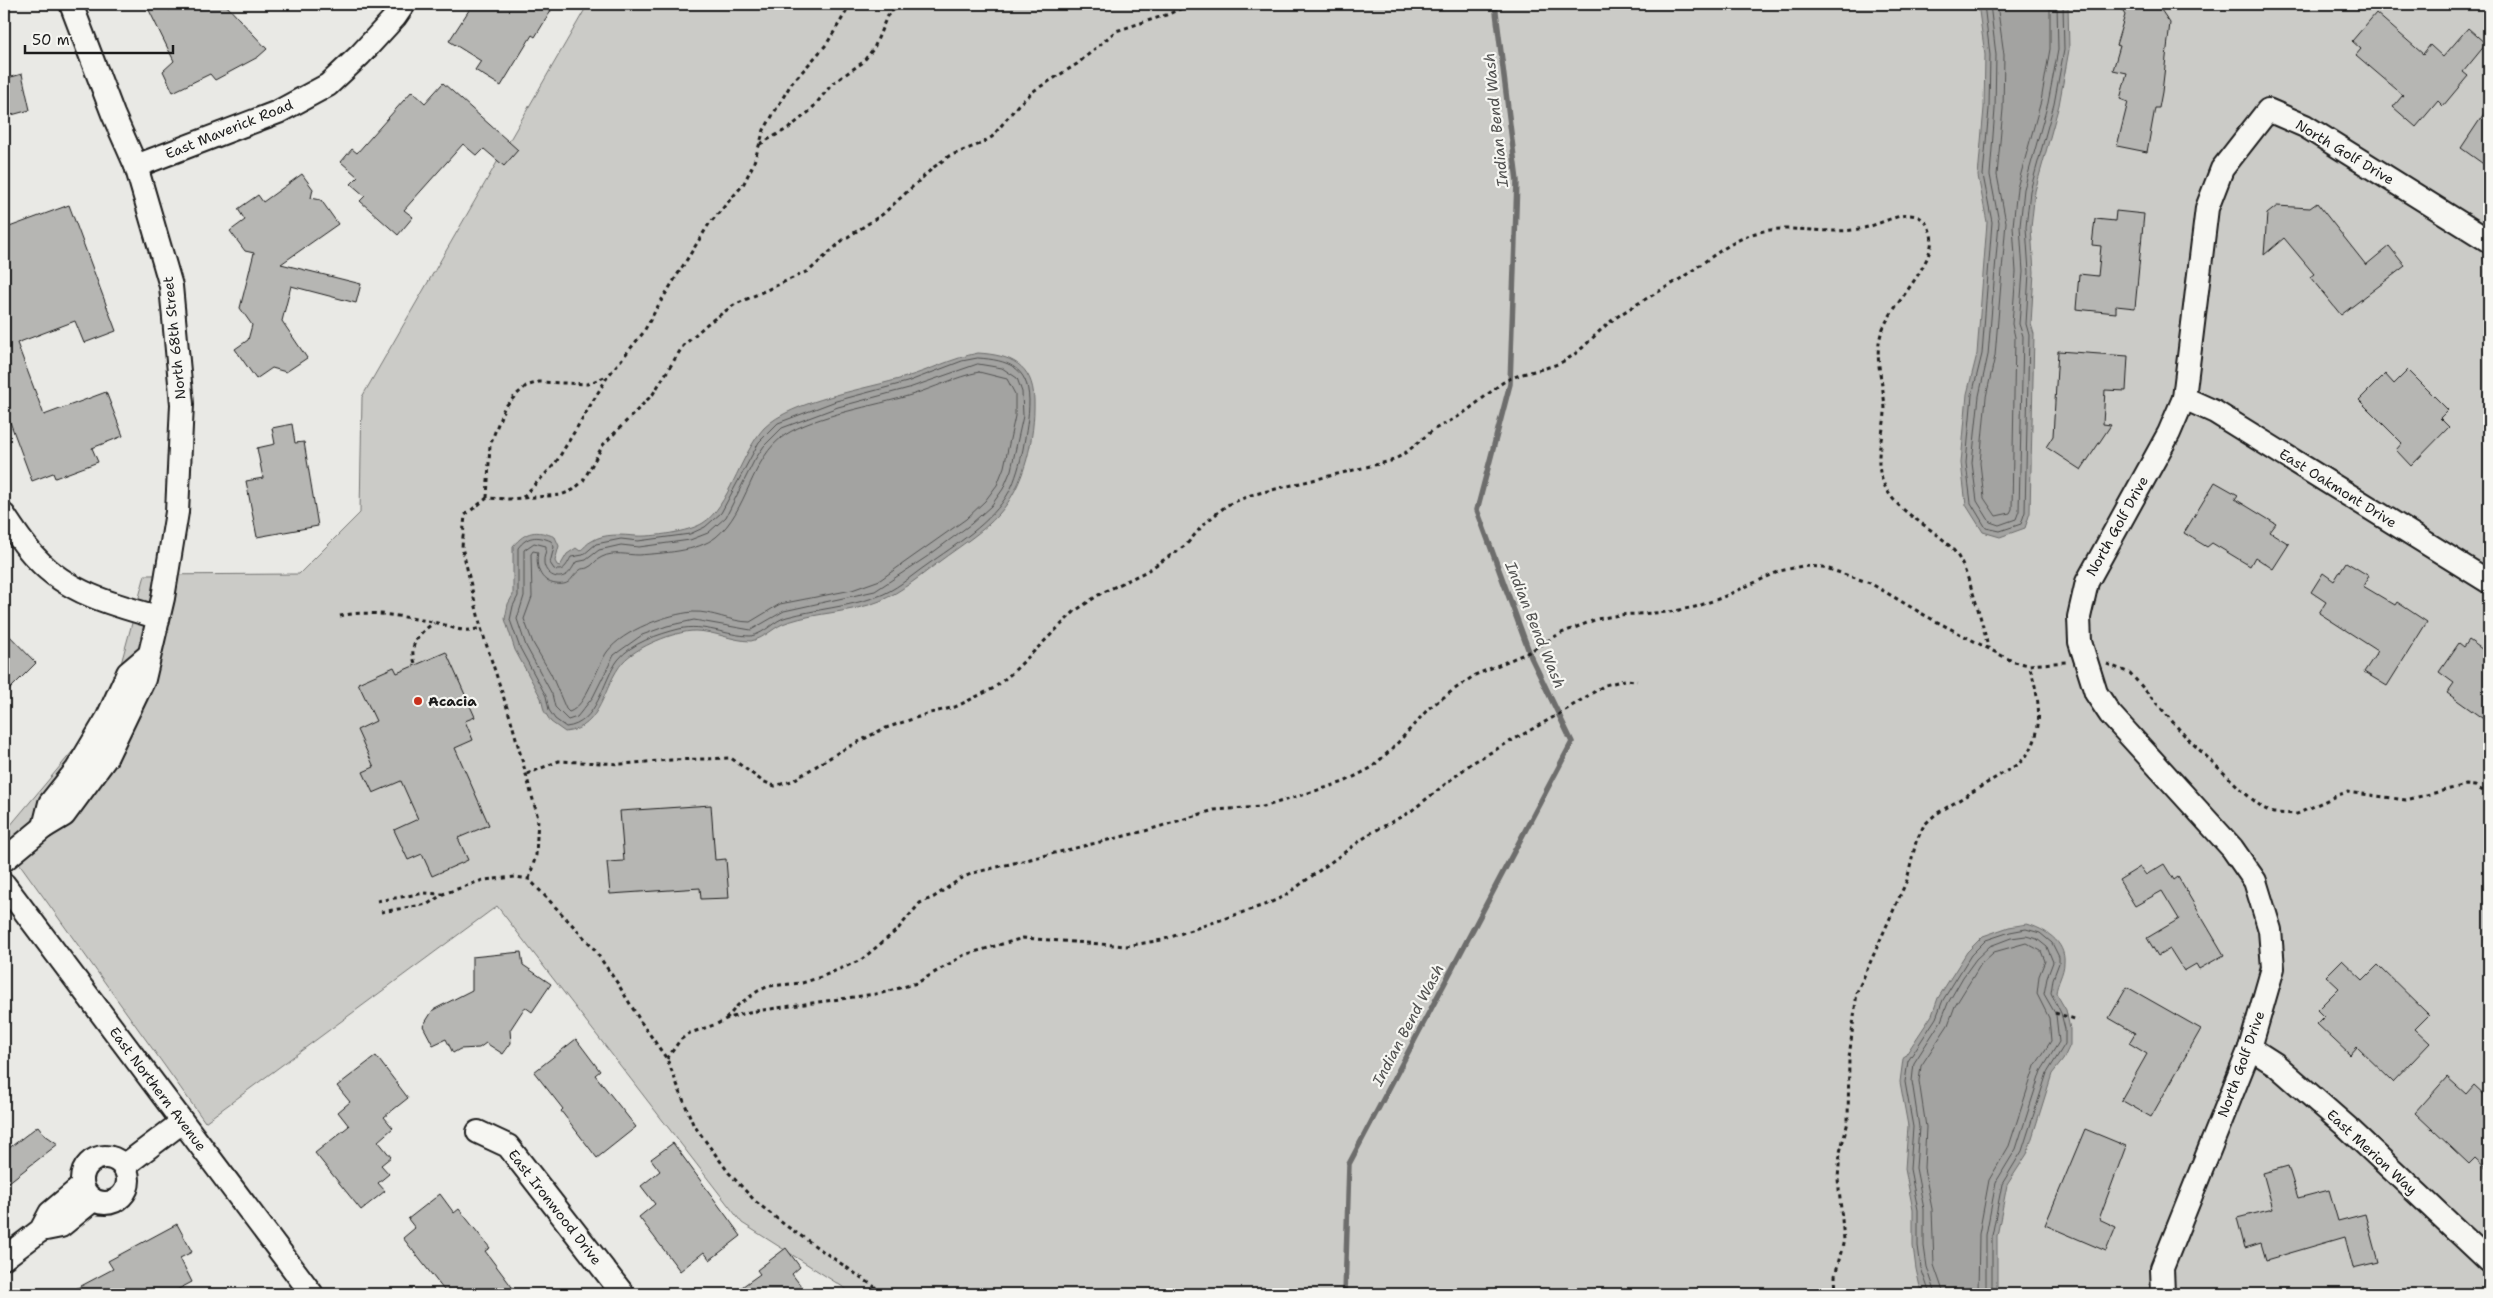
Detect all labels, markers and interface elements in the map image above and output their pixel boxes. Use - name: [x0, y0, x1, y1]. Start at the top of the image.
- scale bar: [25, 22, 172, 54]
- text: 50 m: [32, 30, 70, 50]
- water label: Indian Bend Wash: [1479, 52, 1513, 189]
- street label: East Maverick Road: [163, 95, 295, 163]
- street label: North Golf Drive: [2292, 115, 2398, 189]
- street label: North 68th Street: [159, 275, 189, 401]
- street label: East Oakmont Drive: [2276, 445, 2400, 532]
- street label: North Golf Drive: [2082, 473, 2152, 579]
- water label: Indian Bend Wash: [1500, 558, 1570, 691]
- place label: Acacia: [428, 692, 477, 710]
- marker: Acacia: [412, 695, 424, 707]
- water label: Indian Bend Wash: [1367, 961, 1449, 1090]
- street label: North Golf Drive: [2213, 1008, 2269, 1120]
- street label: East Northern Avenue: [105, 1023, 211, 1155]
- street label: East Merion Way: [2323, 1106, 2421, 1198]
- street label: East Ironwood Drive: [504, 1146, 606, 1268]

